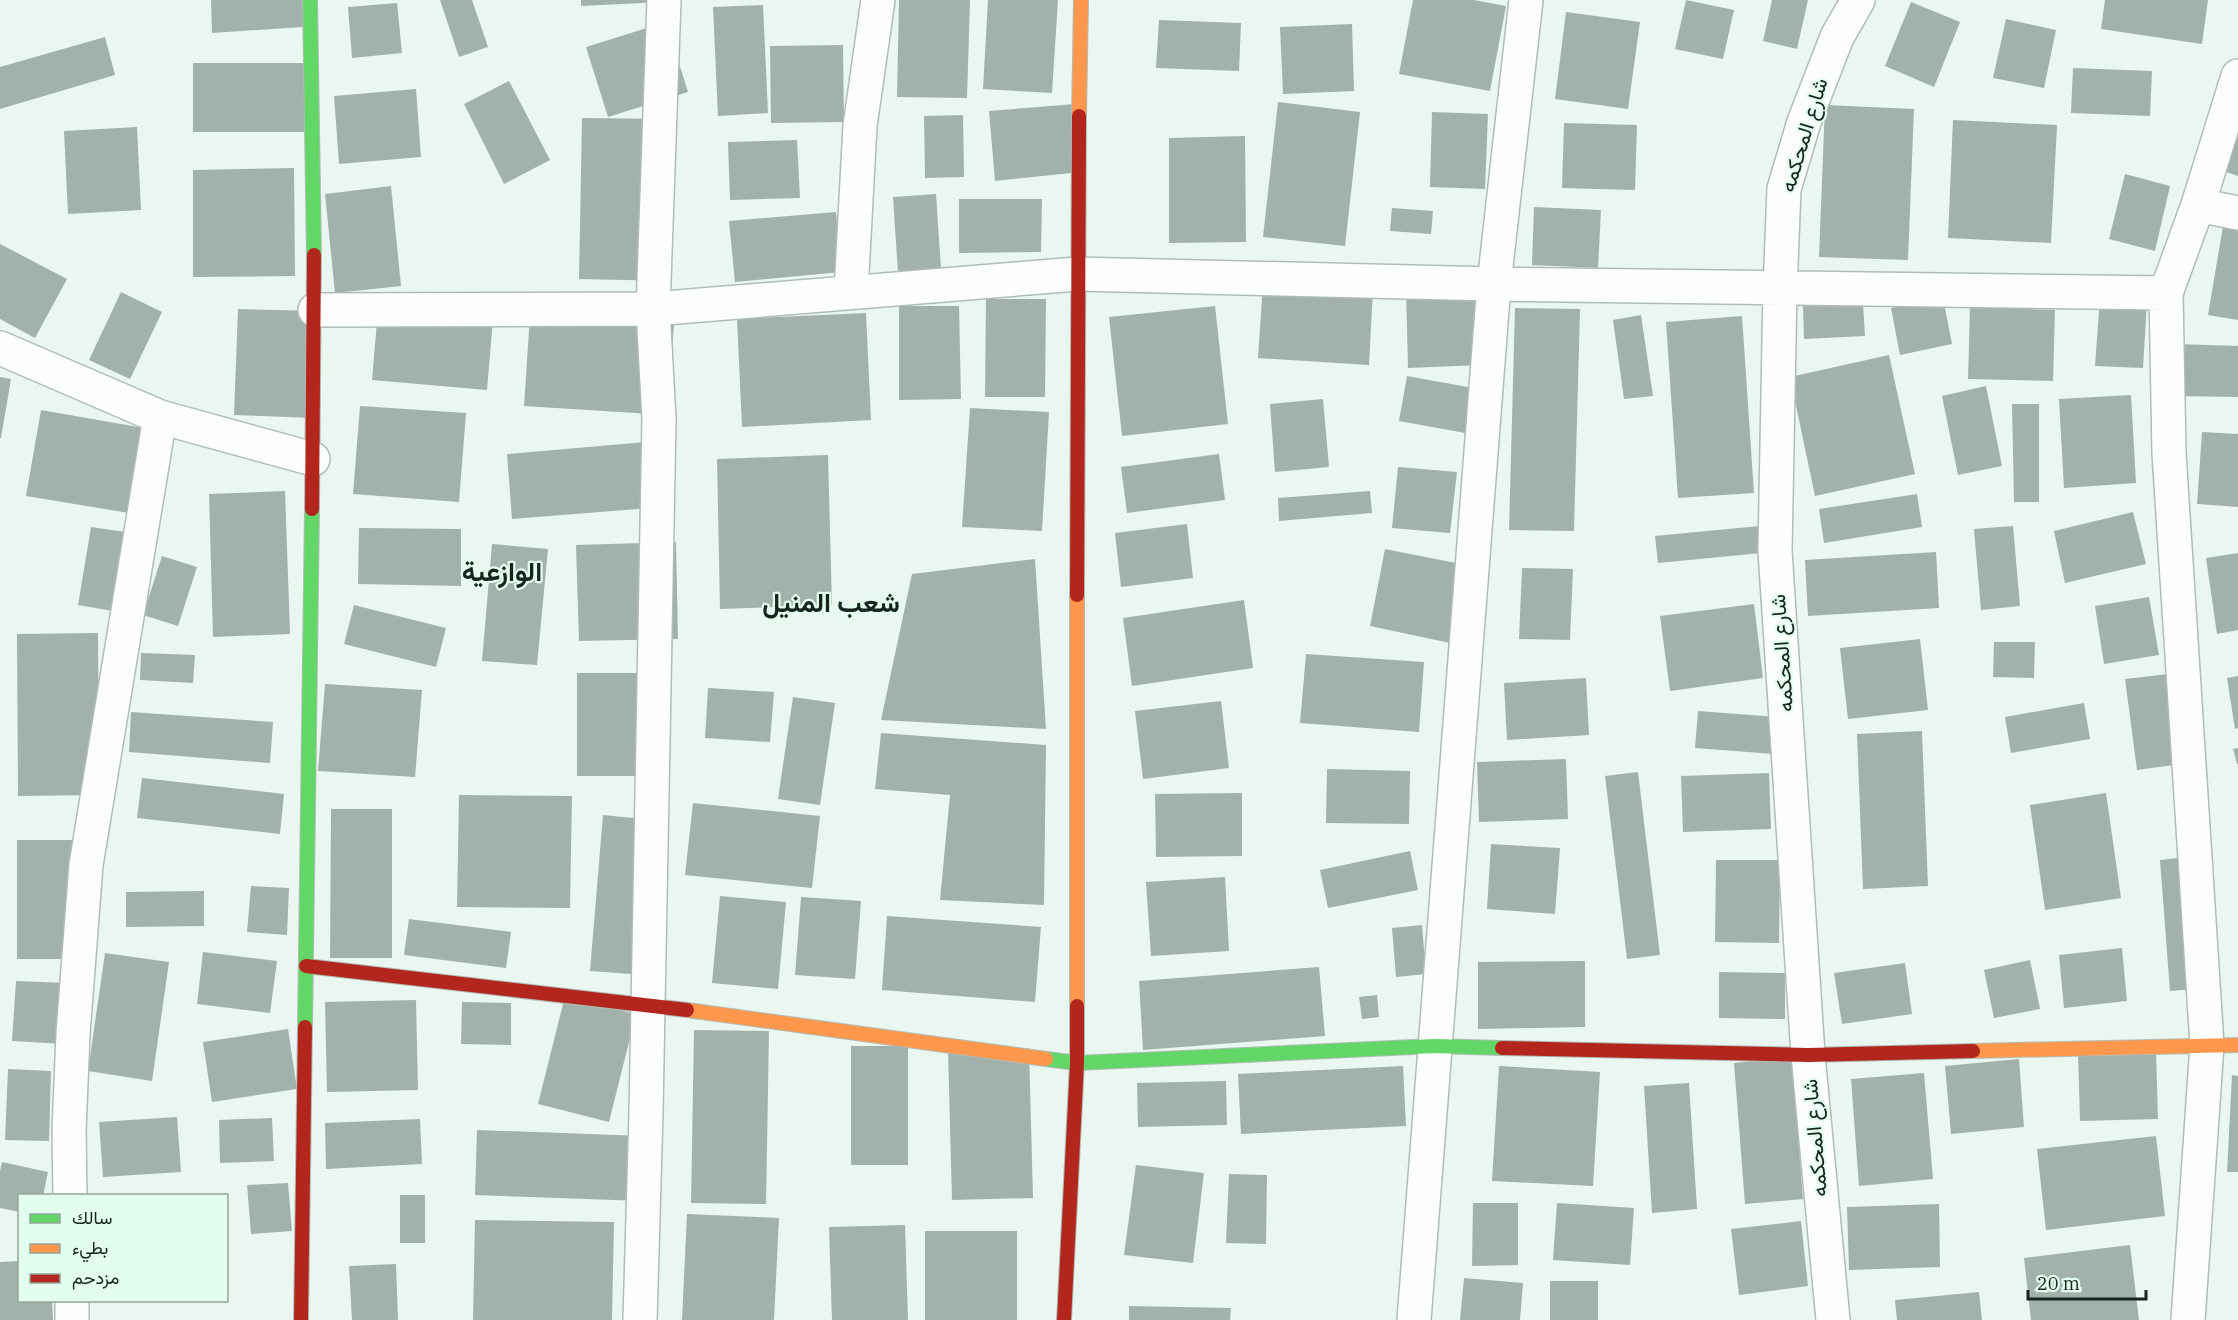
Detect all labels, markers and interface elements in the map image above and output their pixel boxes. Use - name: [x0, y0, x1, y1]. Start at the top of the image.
- street label: شارع المحكمه: [1772, 74, 1835, 196]
- district label: الوازعية: [462, 553, 542, 589]
- district label: شعب المنيل: [762, 584, 900, 619]
- street label: شارع المحكمه: [1763, 593, 1800, 713]
- street label: شارع المحكمه: [1795, 1078, 1834, 1198]
- legend: [18, 1194, 228, 1302]
- text: سالك: [72, 1206, 112, 1229]
- text: بطيء: [72, 1236, 108, 1263]
- scale bar: [2028, 1263, 2146, 1301]
- text: مزدحم: [72, 1266, 119, 1290]
- text: 20 m: [2037, 1272, 2080, 1295]

